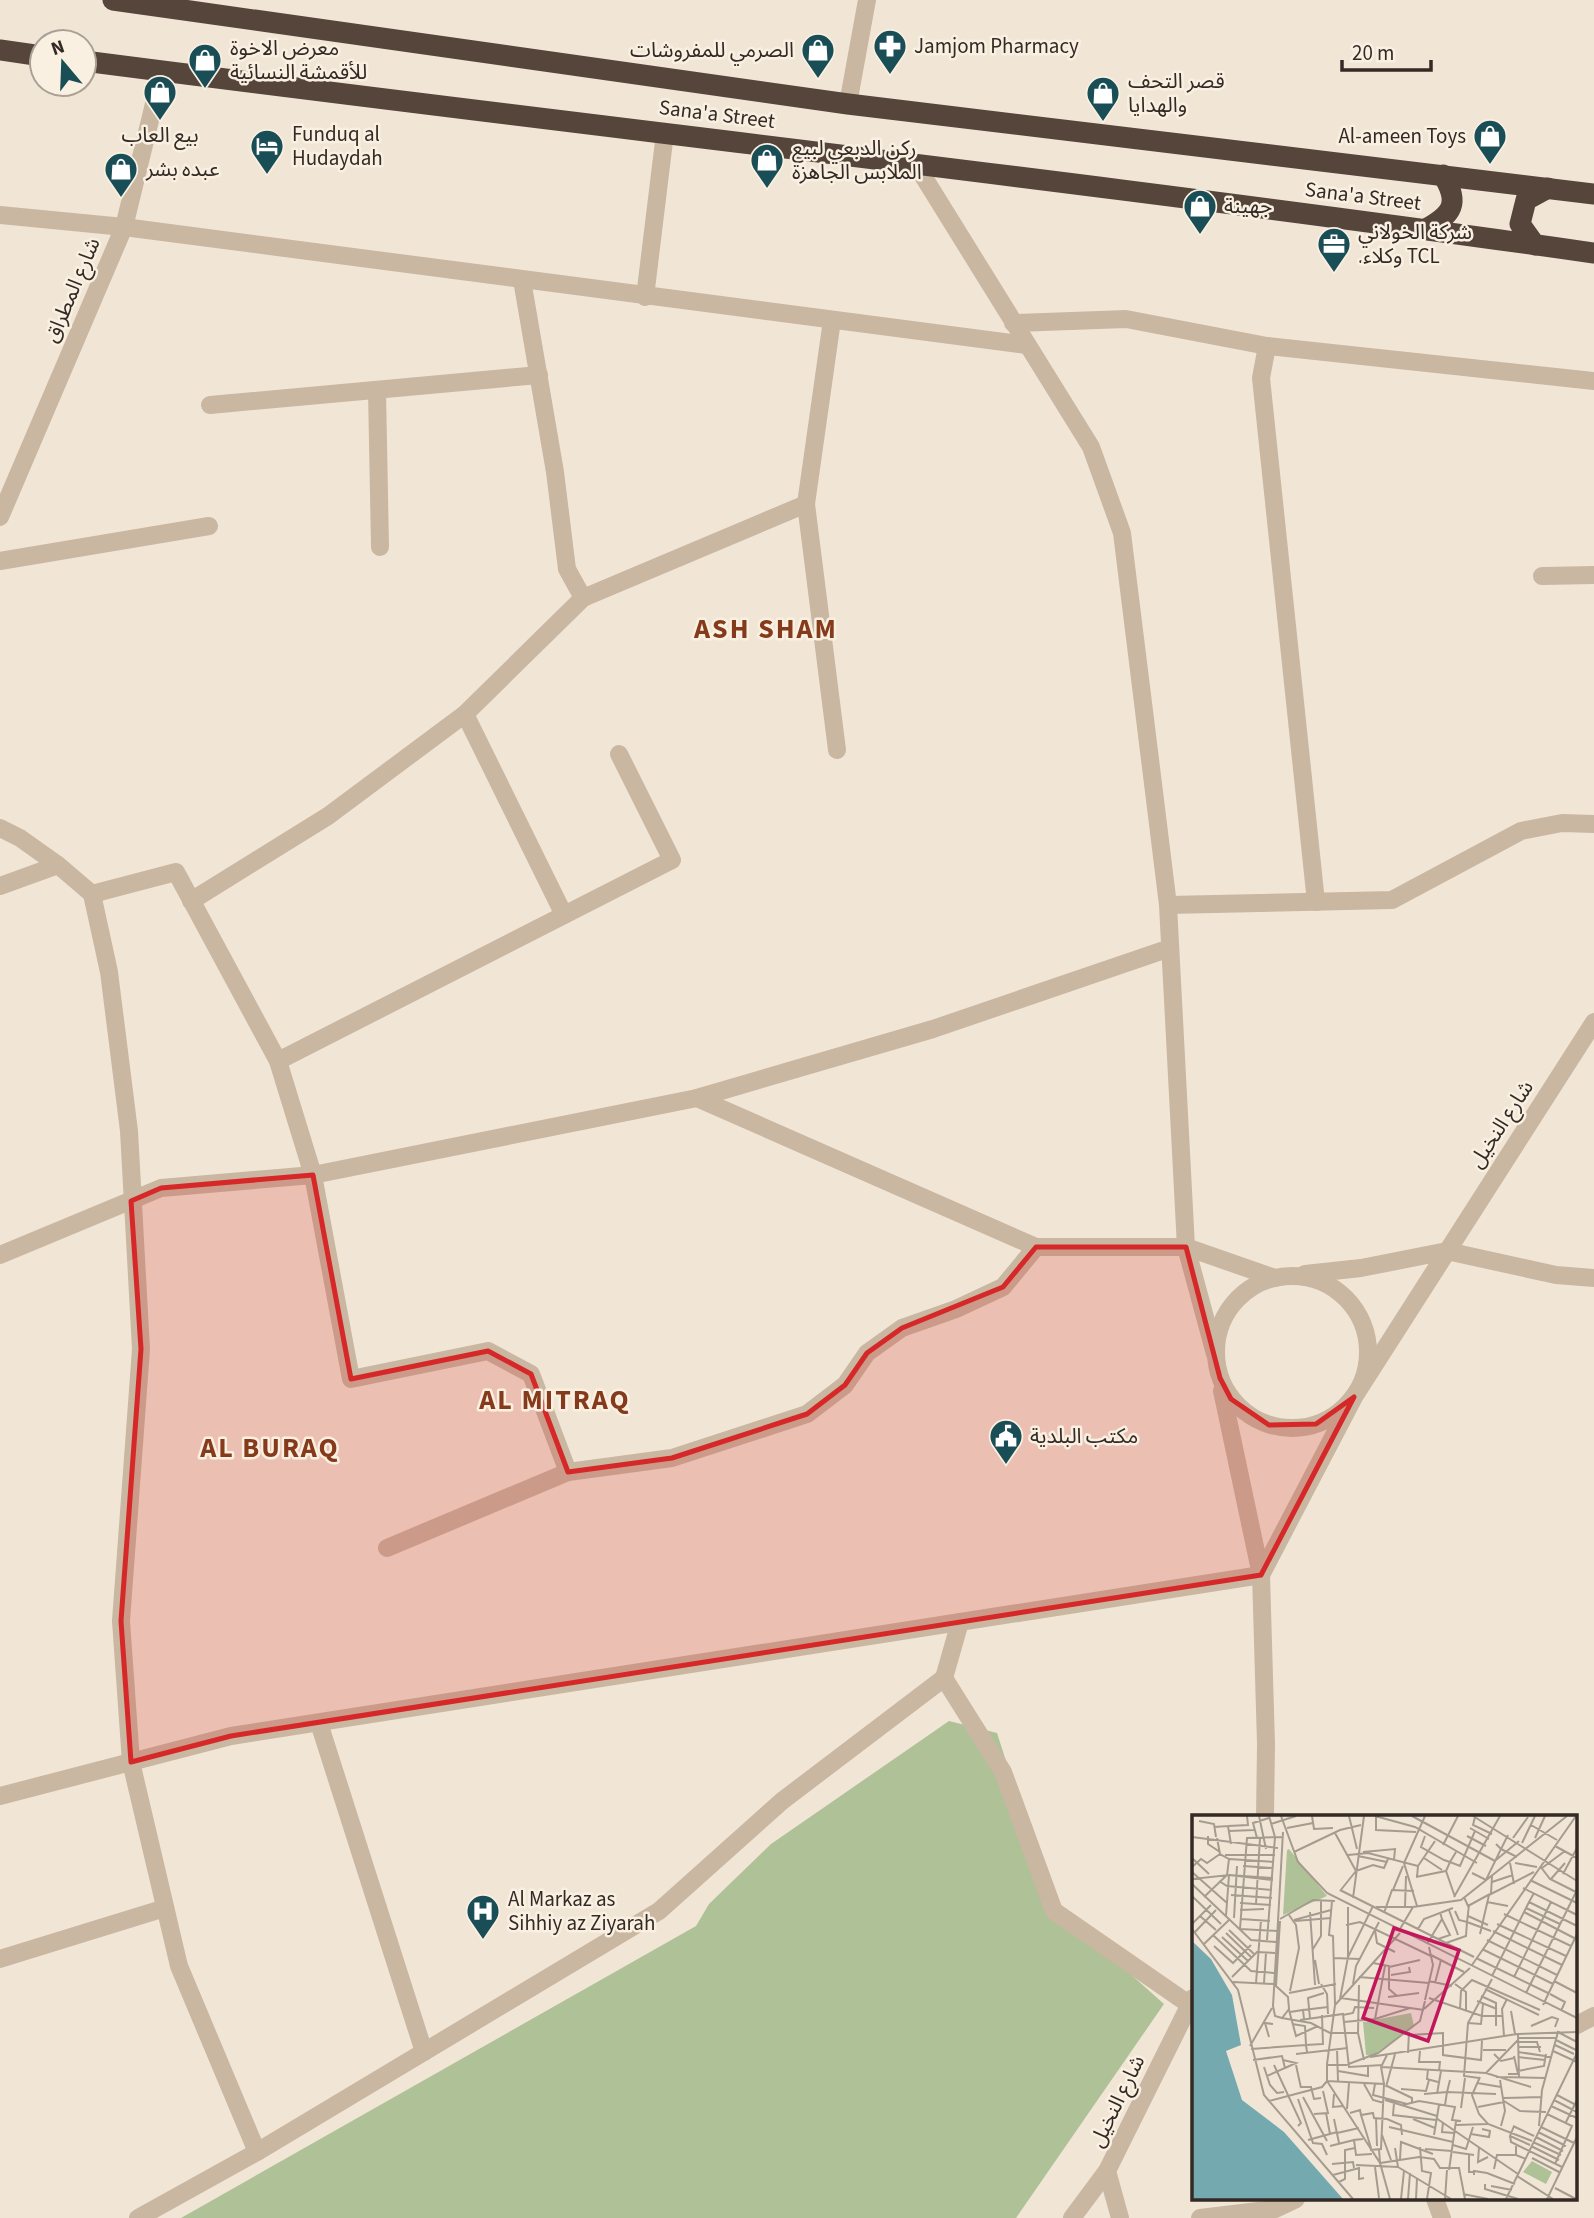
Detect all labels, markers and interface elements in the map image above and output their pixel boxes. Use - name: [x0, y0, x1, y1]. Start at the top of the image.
- pharmacy icon: Jamjom Pharmacy: [871, 27, 909, 76]
- north arrow: [28, 28, 98, 98]
- scale bar: [1342, 28, 1431, 72]
- shop icon: الصرمي للمفروشات: [799, 31, 837, 80]
- place label: Jamjom Pharmacy: [914, 31, 1079, 61]
- place label: معرض الاخوة للأقمشة النسائية: [230, 33, 367, 87]
- text: N: [48, 34, 68, 63]
- place label: الصرمي للمفروشات: [630, 35, 794, 66]
- text: 20 m: [1352, 38, 1394, 68]
- shop icon: معرض الاخوة للأقمشة النسائية: [186, 41, 224, 90]
- place label: قصر التحف والهدايا: [1128, 66, 1225, 120]
- shop icon: بيع العاب: [141, 73, 179, 122]
- shop icon: قصر التحف والهدايا: [1084, 74, 1122, 123]
- street label: Sana'a Street: [657, 92, 777, 136]
- shop icon: Al-ameen Toys: [1471, 117, 1509, 166]
- place label: Funduq al Hudaydah: [292, 119, 383, 173]
- place label: بيع العاب: [121, 120, 199, 150]
- place label: Al-ameen Toys: [1338, 121, 1466, 151]
- hotel icon: Funduq al Hudaydah: [248, 127, 286, 176]
- place label: ركن الدبعي لبيع الملابس الجاهزة: [792, 133, 922, 187]
- shop icon: ركن الدبعي لبيع الملابس الجاهزة: [748, 141, 786, 190]
- shop icon: عبده بشر: [102, 150, 140, 199]
- place label: عبده بشر: [145, 154, 219, 184]
- street label: Sana'a Street: [1303, 174, 1423, 218]
- shop icon: جهينة: [1181, 187, 1219, 236]
- place label: جهينة: [1224, 191, 1272, 221]
- place label: شركة الخولاني .وكلاء TCL: [1358, 217, 1472, 271]
- office icon: شركة الخولاني .وكلاء TCL: [1315, 225, 1353, 274]
- street label: شارع المطراق: [36, 233, 108, 347]
- district label: ASH SHAM: [693, 609, 838, 649]
- street label: شارع النخيل: [1461, 1074, 1541, 1174]
- district label: AL MITRAQ: [478, 1380, 631, 1420]
- public building icon: مكتب البلدية: [987, 1417, 1025, 1466]
- place label: مكتب البلدية: [1030, 1421, 1138, 1451]
- district label: AL BURAQ: [199, 1428, 340, 1468]
- inset map: [1192, 1815, 1576, 2200]
- place label: Al Markaz as Sihhiy az Ziyarah: [508, 1884, 655, 1938]
- hospital icon: Al Markaz as Sihhiy az Ziyarah: [464, 1892, 502, 1941]
- street label: شارع النخيل: [1082, 2050, 1152, 2152]

